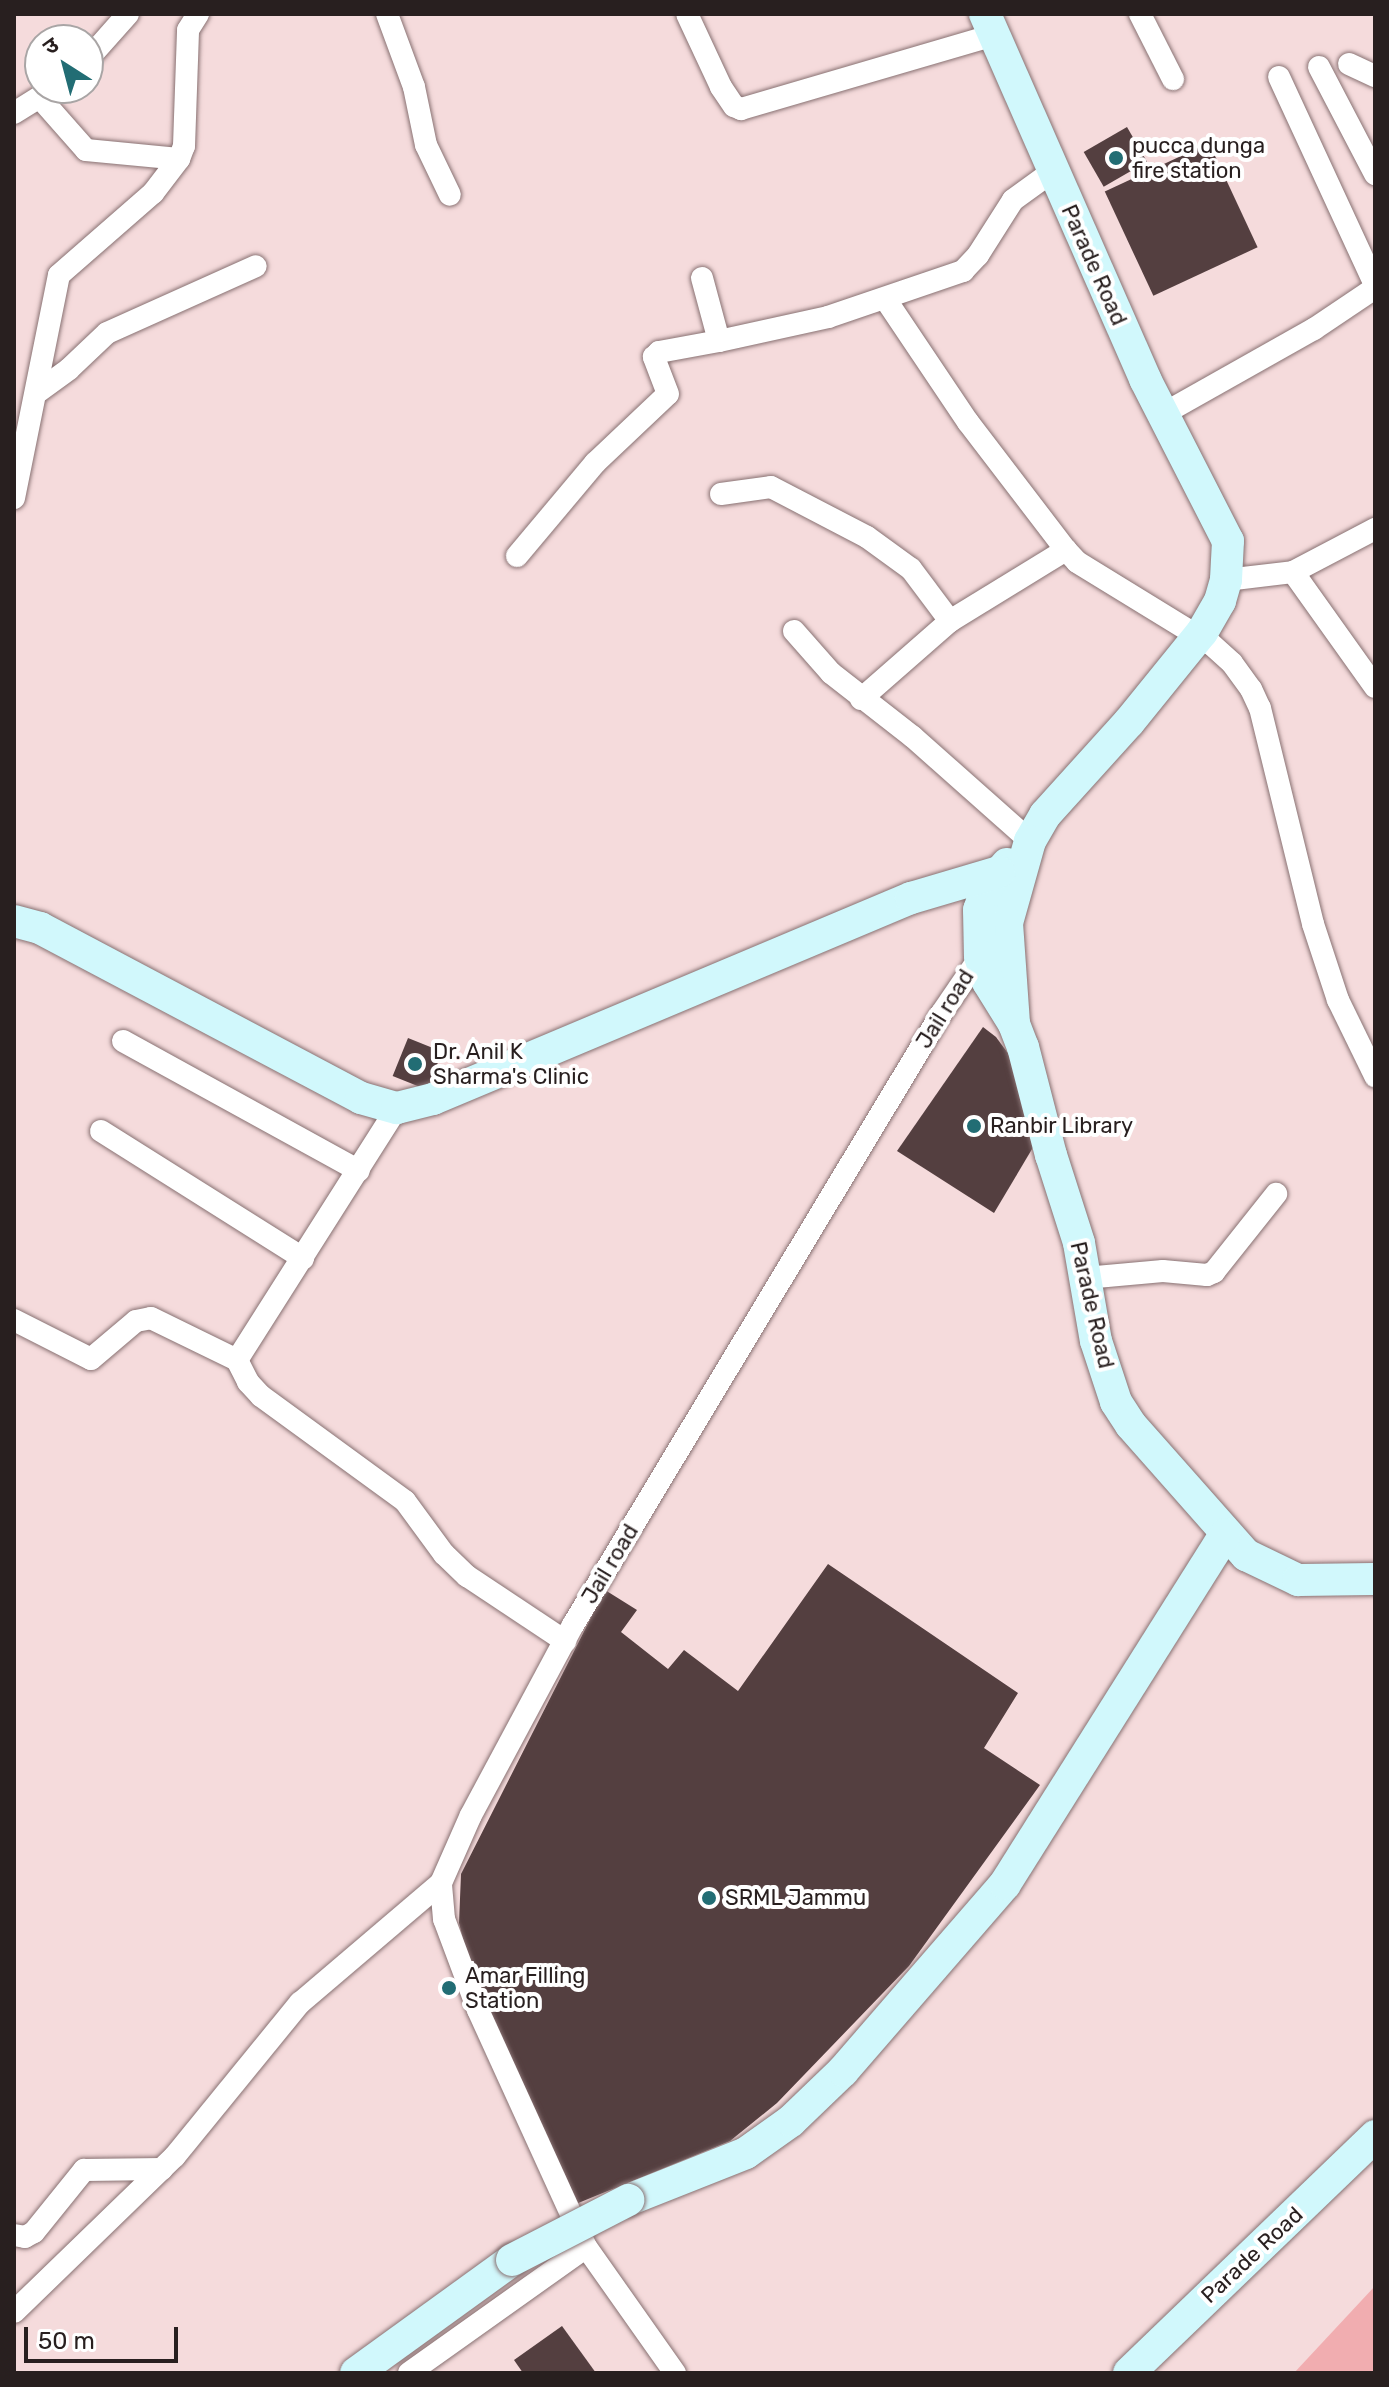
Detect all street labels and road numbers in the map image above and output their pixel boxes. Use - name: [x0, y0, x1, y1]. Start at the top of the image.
- street label: Parade Road: [1056, 201, 1132, 329]
- street label: Jail road: [910, 965, 980, 1053]
- street label: Parade Road: [1065, 1239, 1119, 1371]
- street label: Jail road: [576, 1519, 644, 1609]
- street label: Parade Road: [1196, 2201, 1308, 2309]

